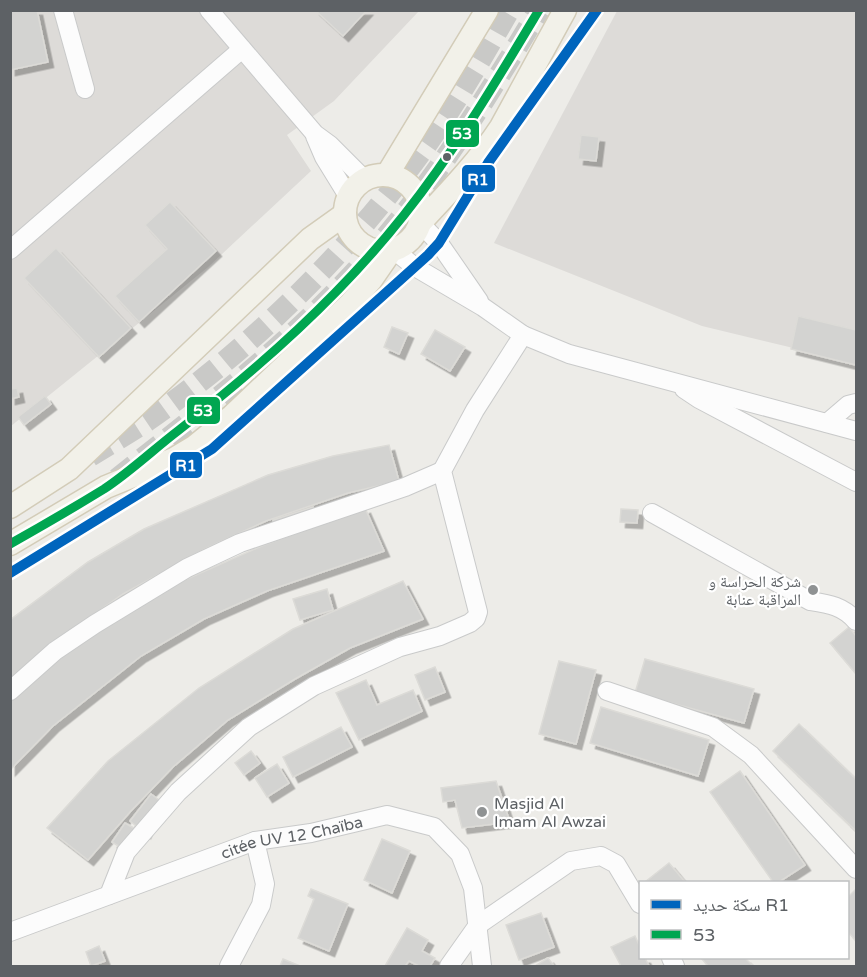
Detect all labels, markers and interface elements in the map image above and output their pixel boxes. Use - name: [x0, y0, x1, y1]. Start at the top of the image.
- line badge: 53: [445, 119, 480, 148]
- text: 53: [452, 124, 472, 144]
- unlabelled marker: [441, 151, 453, 163]
- line badge: R1: [461, 164, 496, 193]
- text: R1: [467, 170, 489, 190]
- line badge: 53: [186, 396, 221, 425]
- text: 53: [193, 401, 213, 421]
- line badge: R1: [169, 451, 203, 479]
- text: R1: [175, 456, 197, 476]
- place label: شركة الحراسة و المراقبة عنابة: [708, 572, 801, 610]
- marker: شركة الحراسة و المراقبة عنابة: [806, 583, 820, 597]
- place label: Masjid Al Imam Al Awzai: [494, 794, 606, 832]
- marker: Masjid Al Imam Al Awzai: [475, 805, 489, 819]
- street label: citée UV 12 Chaïba: [218, 812, 365, 864]
- legend: [639, 881, 849, 959]
- text: سكة حديد R1: [693, 894, 789, 916]
- text: 53: [693, 924, 716, 946]

